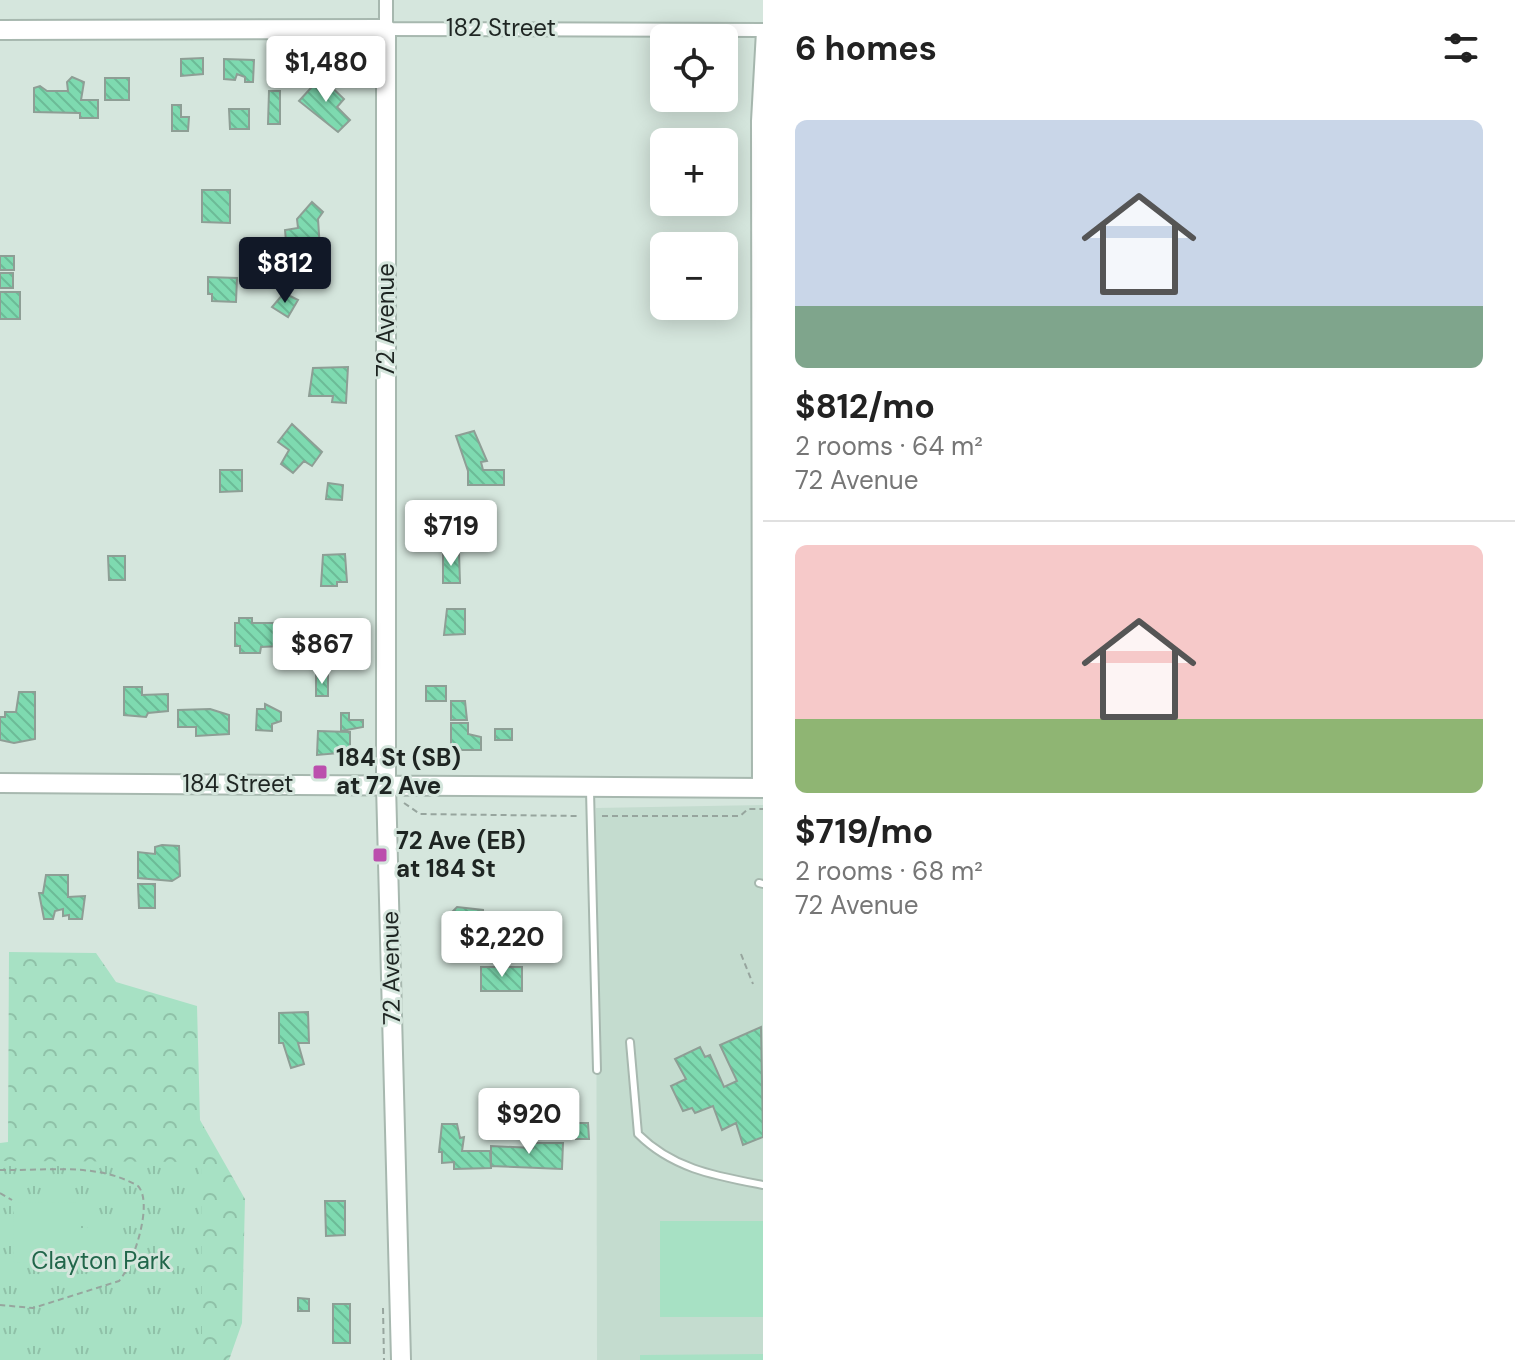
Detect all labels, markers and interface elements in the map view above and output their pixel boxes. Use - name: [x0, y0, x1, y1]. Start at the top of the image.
- street label: 182 Street: [446, 12, 556, 43]
- map controls: [650, 24, 738, 320]
- button: locate: [650, 24, 738, 112]
- text: 6 homes: [795, 26, 937, 71]
- icon: filters: [1439, 26, 1483, 70]
- pin: $1,480: [261, 36, 391, 104]
- text: $1,480: [284, 45, 368, 79]
- button: +: [650, 128, 738, 216]
- icon: home: [1067, 172, 1211, 316]
- button: −: [650, 232, 738, 320]
- pin: $812: [238, 237, 332, 305]
- text: $812: [257, 246, 313, 280]
- street label: 72 Avenue: [370, 263, 401, 377]
- text: $812/mo: [795, 384, 935, 429]
- text: 2 rooms · 64 m²: [795, 429, 983, 463]
- text: 72 Avenue: [795, 463, 918, 497]
- pin: $719: [404, 500, 498, 568]
- text: $719: [423, 509, 479, 543]
- icon: home: [1067, 597, 1211, 741]
- pin: $867: [275, 618, 369, 686]
- text: $867: [291, 627, 353, 661]
- place label: 184 St (SB) at 72 Ave: [336, 742, 461, 801]
- marker: 184 St (SB) at 72 Ave: [311, 763, 329, 781]
- street label: 184 Street: [182, 768, 294, 799]
- text: $719/mo: [795, 809, 933, 854]
- place label: 72 Ave (EB) at 184 St: [396, 825, 526, 884]
- marker: 72 Ave (EB) at 184 St: [371, 846, 389, 864]
- text: 2 rooms · 68 m²: [795, 854, 983, 888]
- text: 72 Avenue: [795, 888, 918, 922]
- street label: 72 Avenue: [374, 911, 407, 1025]
- pin: $2,220: [437, 911, 567, 979]
- text: $2,220: [459, 920, 545, 954]
- pin: $920: [482, 1088, 576, 1156]
- text: $920: [496, 1097, 562, 1131]
- park label: Clayton Park: [31, 1245, 171, 1276]

